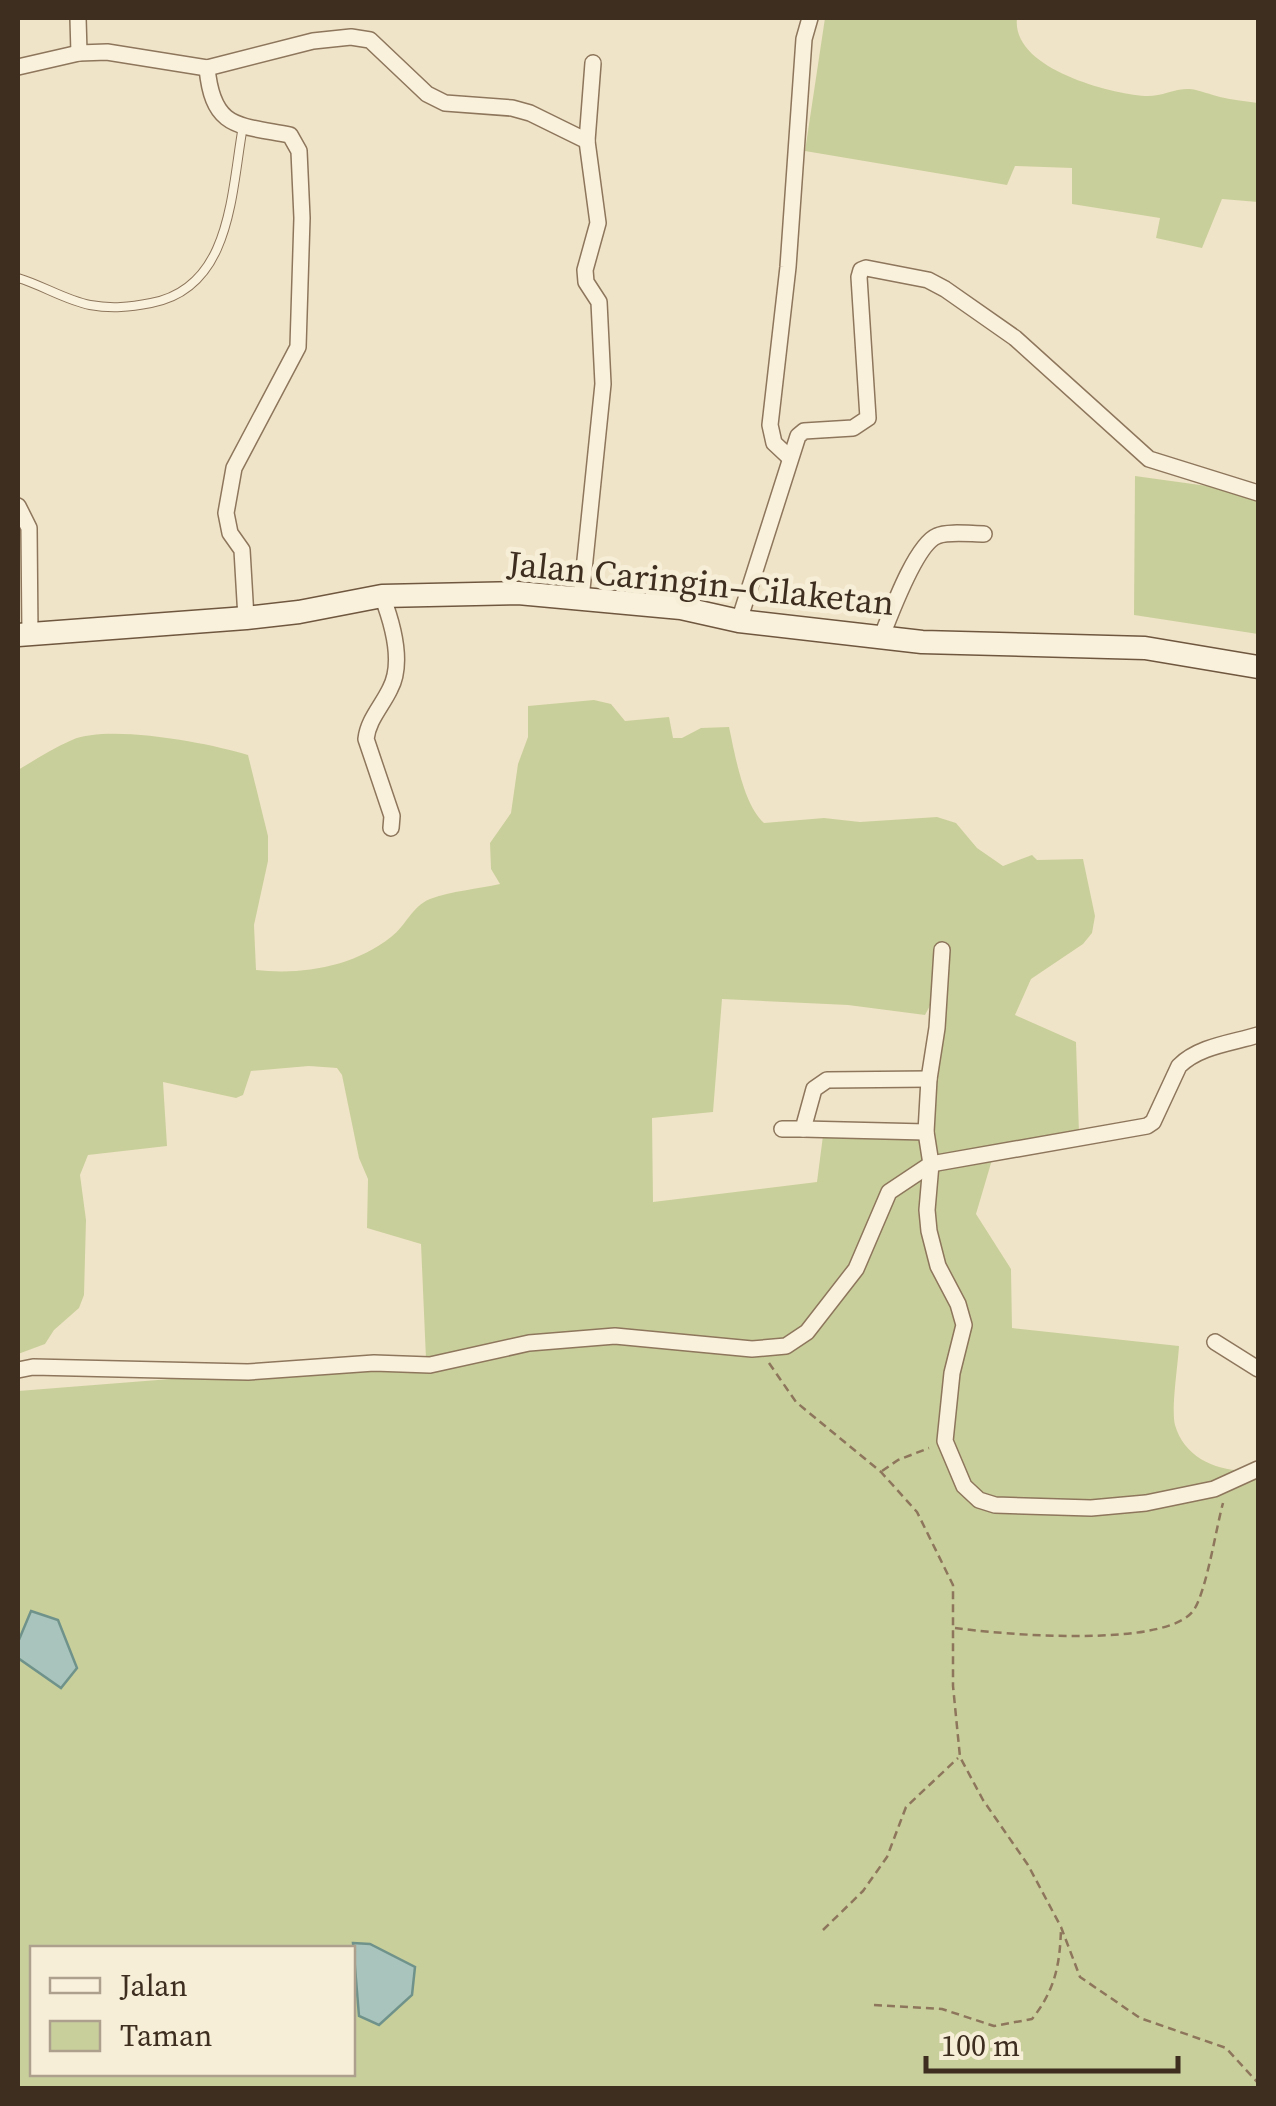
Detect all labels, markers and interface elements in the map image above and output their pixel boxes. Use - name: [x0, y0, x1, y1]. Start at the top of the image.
- street label: Jalan Caringin–Cilaketan: [504, 539, 897, 627]
- legend: [30, 1946, 355, 2076]
- text: Jalan: [119, 1965, 188, 2006]
- scale bar: [926, 2011, 1178, 2073]
- text: Taman: [120, 2015, 212, 2056]
- text: 100 m: [941, 2025, 1020, 2066]

